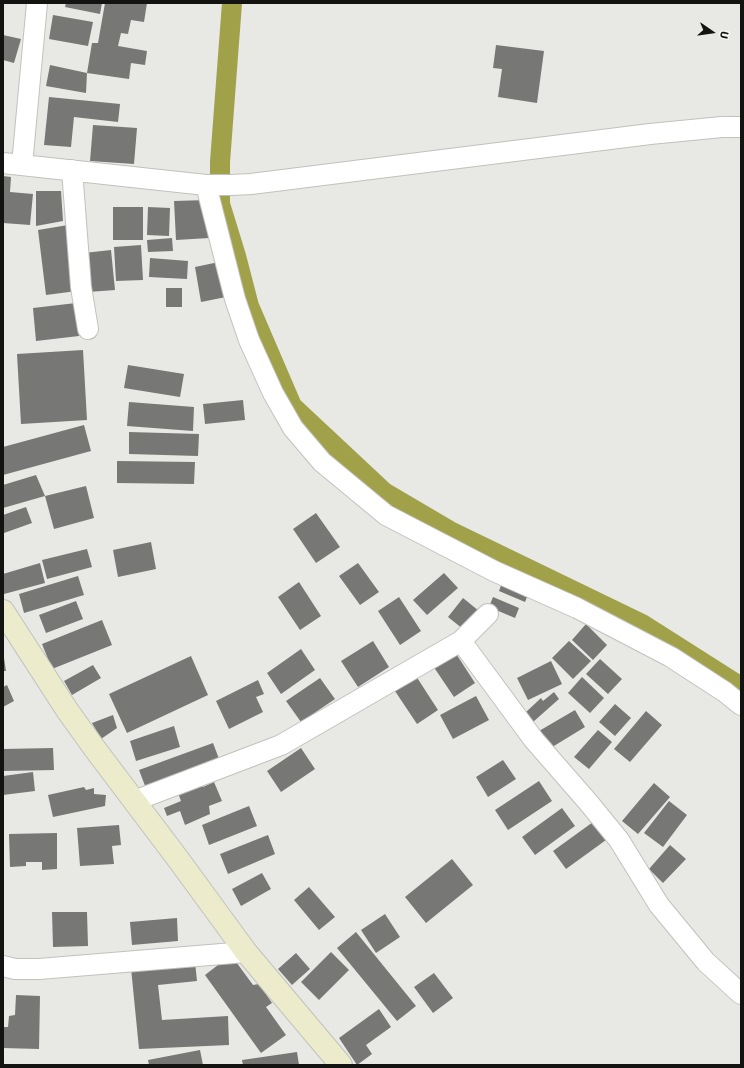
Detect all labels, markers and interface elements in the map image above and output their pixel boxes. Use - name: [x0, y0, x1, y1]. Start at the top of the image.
- north arrow: [692, 12, 732, 52]
- text: U: [717, 30, 731, 40]

